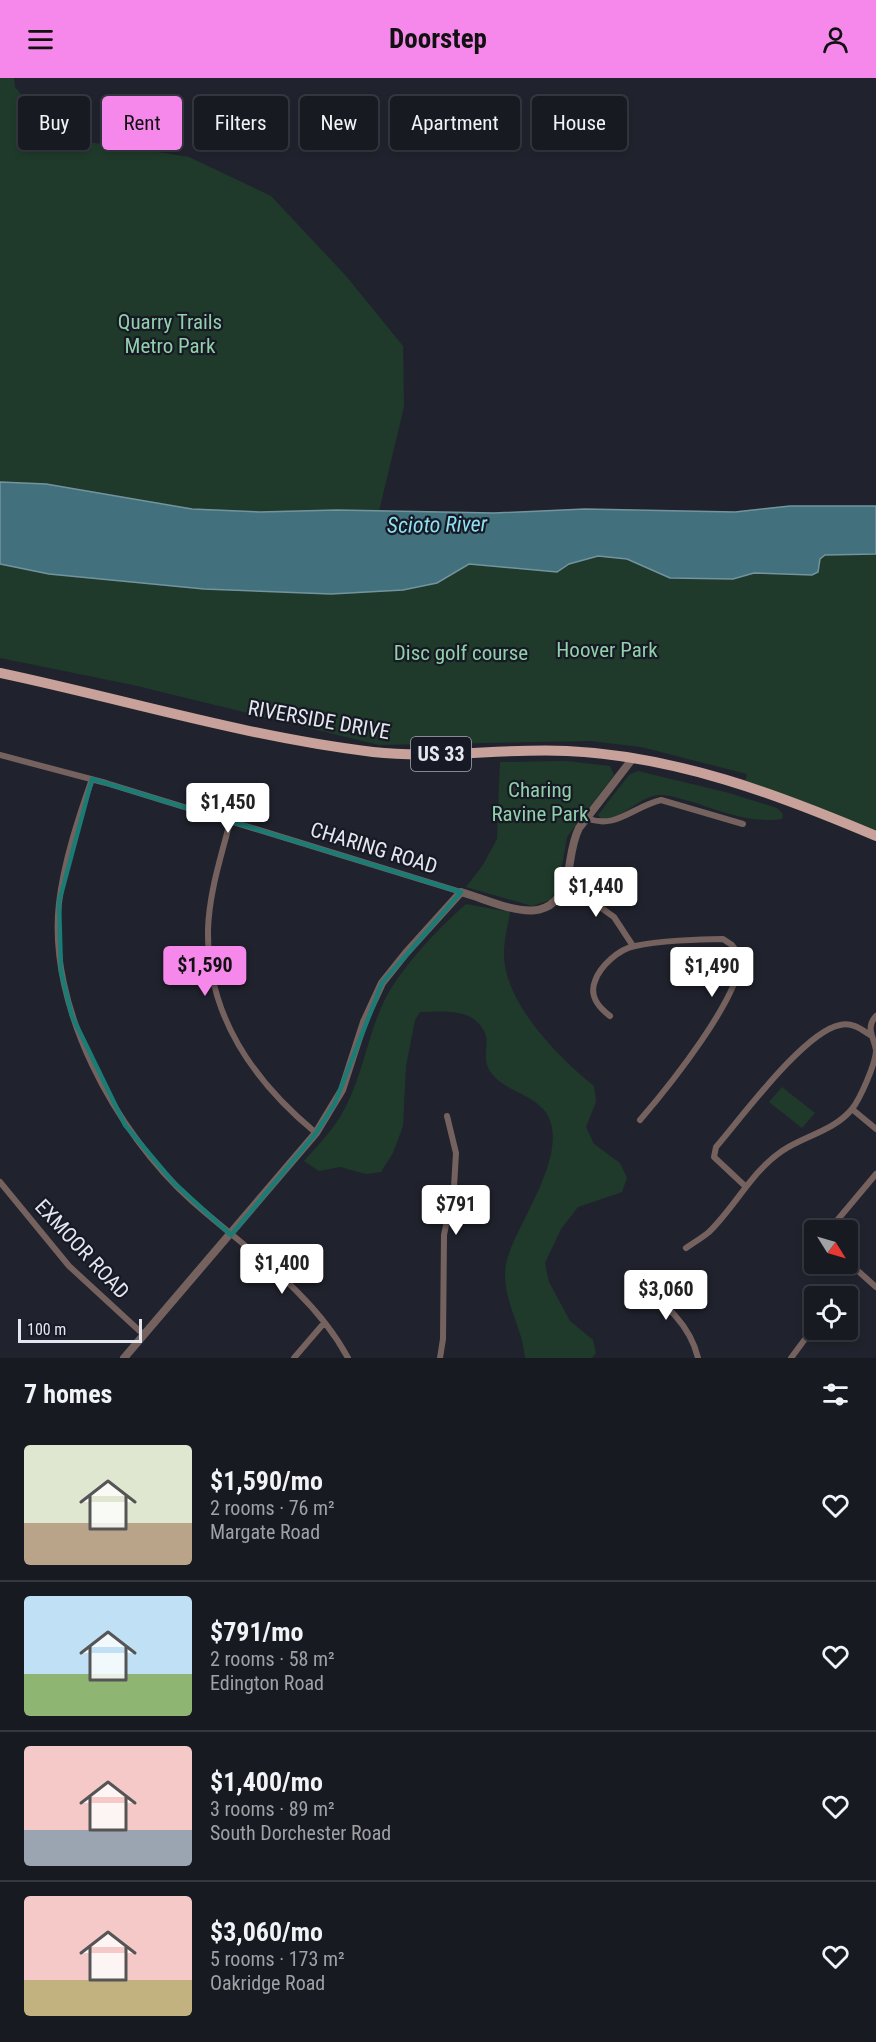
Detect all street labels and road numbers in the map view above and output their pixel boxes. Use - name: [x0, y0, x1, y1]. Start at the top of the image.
- street label: RIVERSIDE DRIVE: [246, 696, 392, 744]
- road number: US 33: [411, 737, 471, 771]
- street label: CHARING ROAD: [308, 817, 440, 879]
- street label: EXMOOR ROAD: [30, 1194, 134, 1304]

